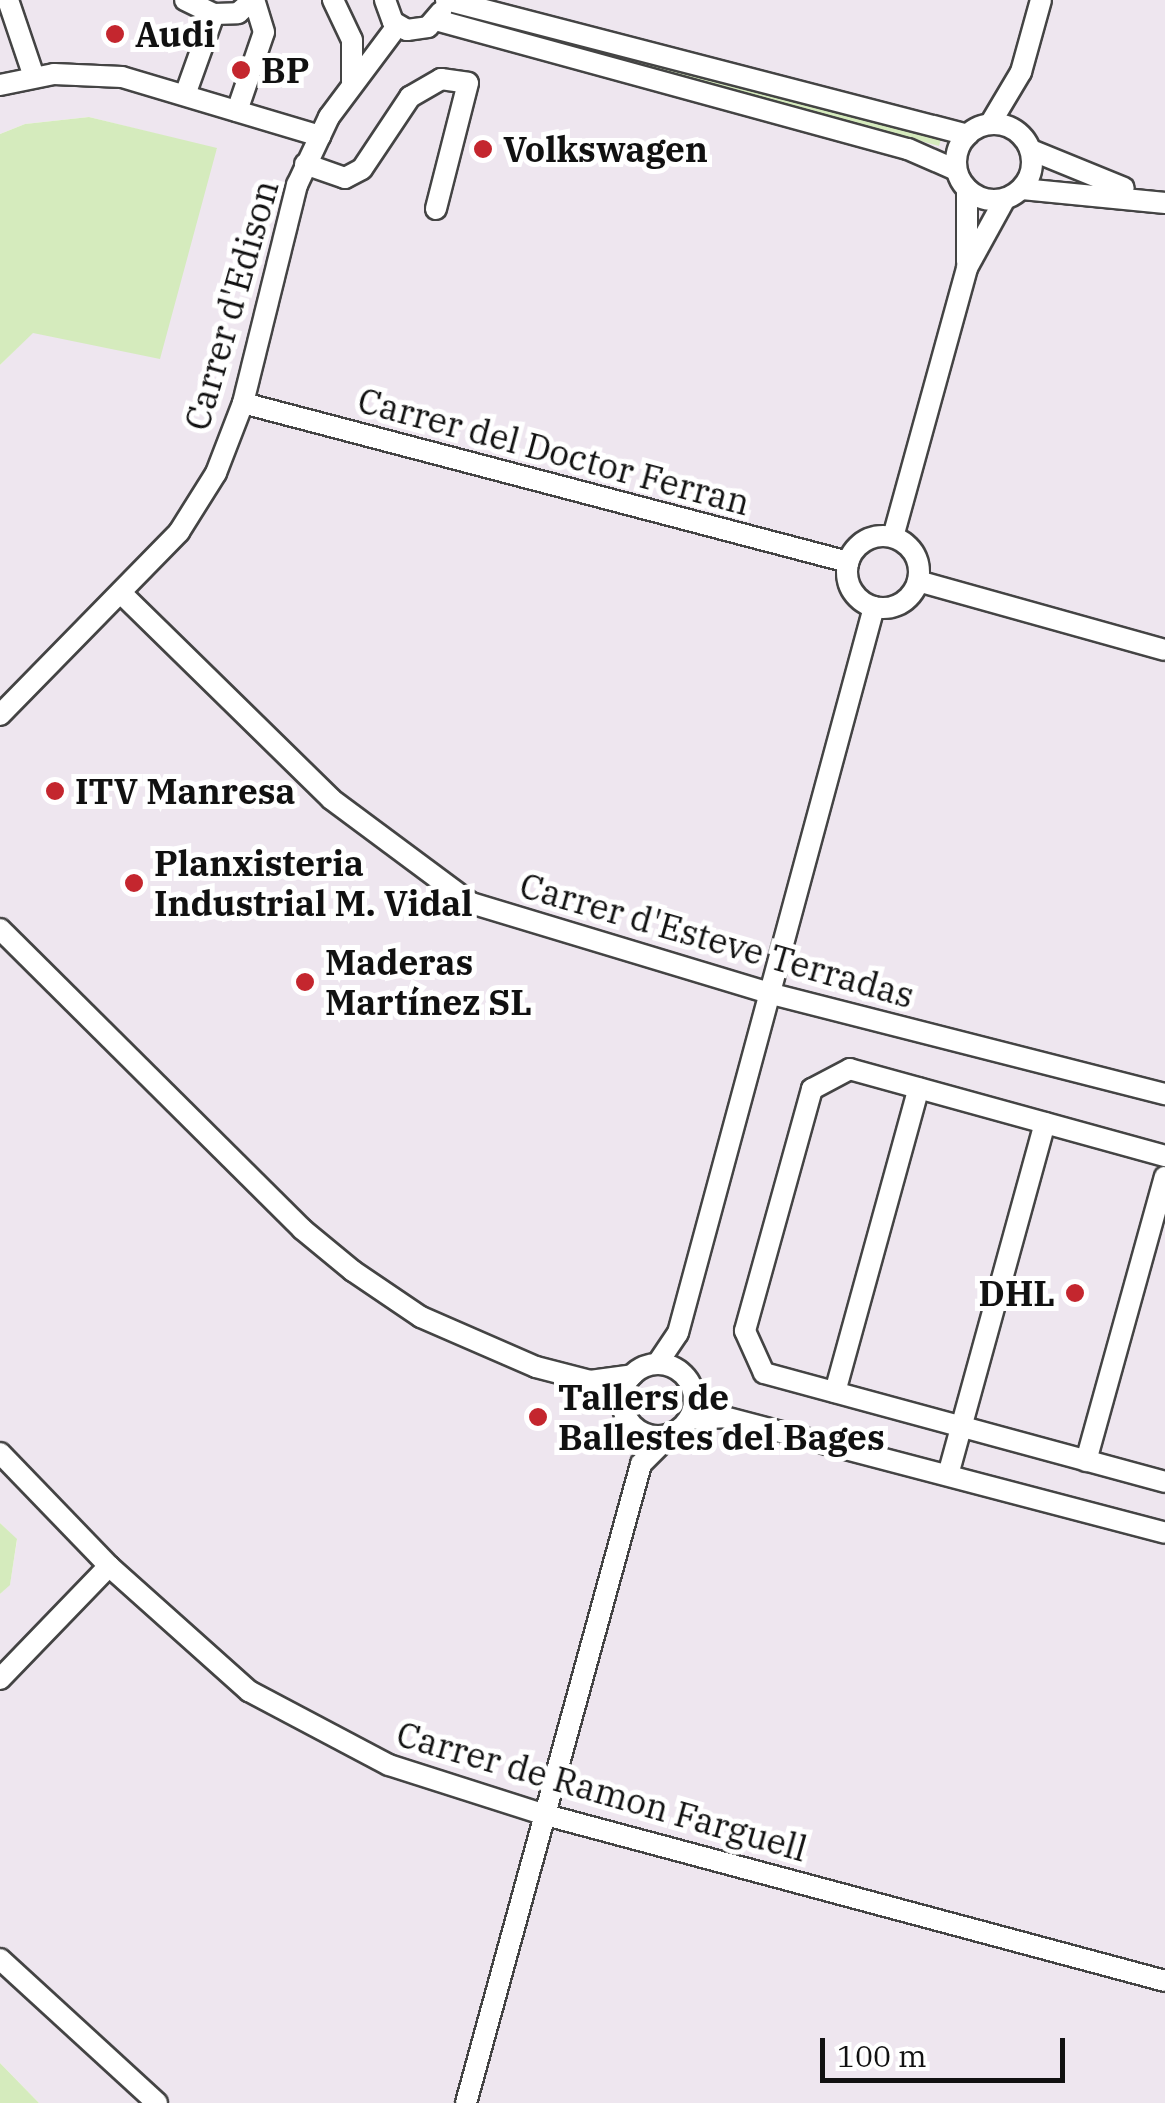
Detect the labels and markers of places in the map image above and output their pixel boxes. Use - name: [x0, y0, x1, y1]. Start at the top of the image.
- place label: Audi: [135, 13, 215, 55]
- marker: Audi: [104, 23, 126, 45]
- place label: BP: [261, 49, 309, 91]
- marker: BP: [230, 59, 252, 81]
- place label: Volkswagen: [503, 128, 708, 170]
- marker: Volkswagen: [472, 138, 494, 160]
- place label: ITV Manresa: [75, 770, 296, 812]
- marker: ITV Manresa: [44, 780, 66, 802]
- place label: Planxisteria Industrial M. Vidal: [154, 842, 473, 924]
- marker: Planxisteria Industrial M. Vidal: [123, 872, 145, 894]
- place label: Maderas Martínez SL: [325, 941, 532, 1023]
- marker: Maderas Martínez SL: [294, 971, 316, 993]
- place label: DHL: [978, 1272, 1055, 1314]
- marker: DHL: [1064, 1282, 1086, 1304]
- place label: Tallers de Ballestes del Bages: [558, 1376, 885, 1458]
- marker: Tallers de Ballestes del Bages: [527, 1406, 549, 1428]

